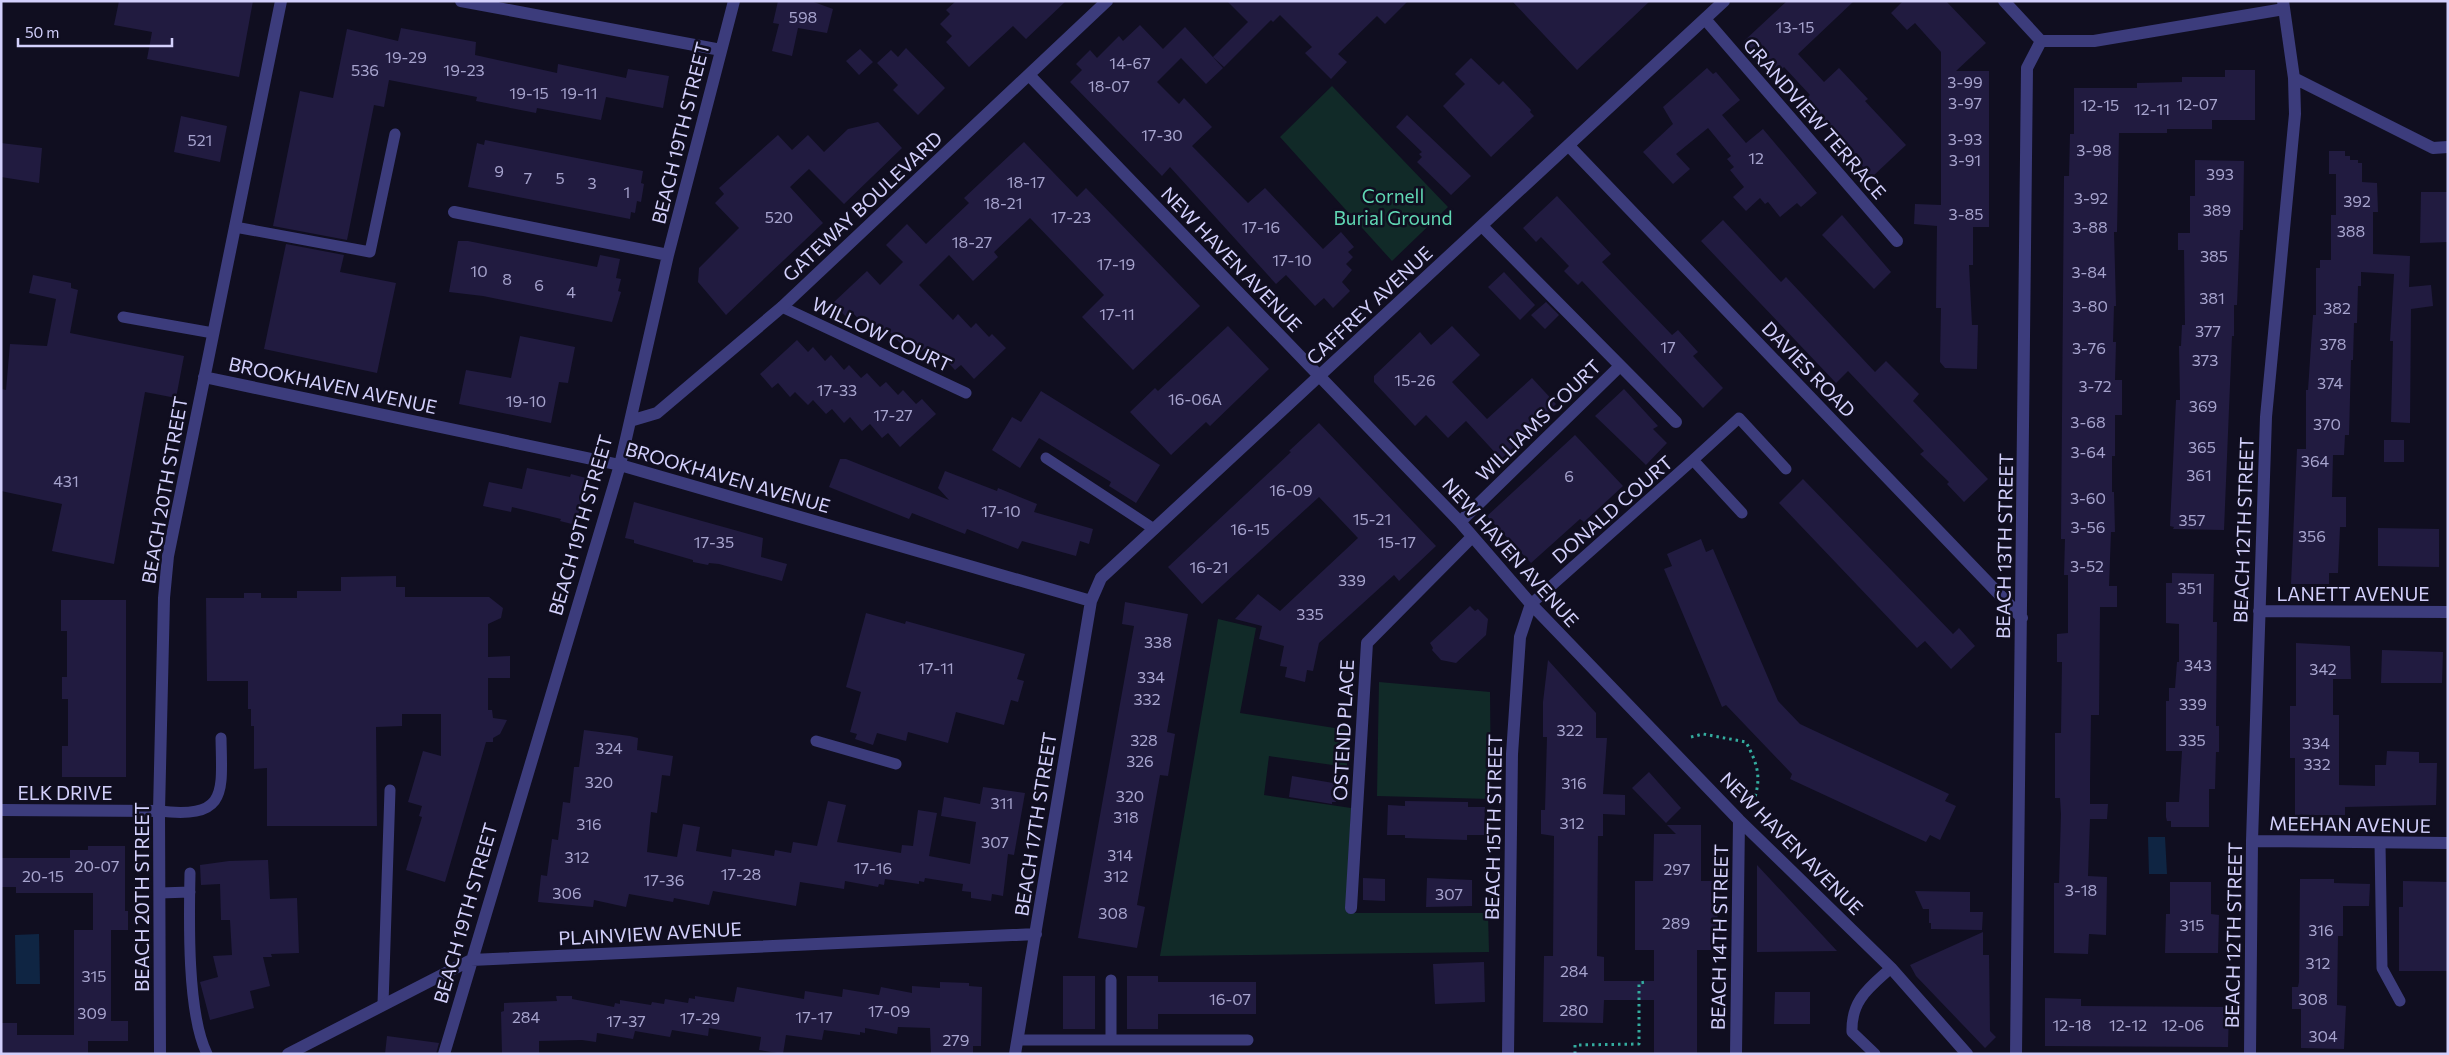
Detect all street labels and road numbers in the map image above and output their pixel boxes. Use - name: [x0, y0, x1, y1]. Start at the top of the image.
- street label: GRANDVIEW TERRACE: [1739, 33, 1891, 203]
- street label: BEACH 19TH STREET: [646, 40, 714, 226]
- street label: GATEWAY BOULEVARD: [778, 126, 946, 286]
- street label: NEW HAVEN AVENUE: [1157, 182, 1307, 336]
- street label: CAFFREY AVENUE: [1301, 241, 1437, 369]
- street label: WILLOW COURT: [809, 292, 955, 376]
- street label: DAVIES ROAD: [1758, 316, 1860, 422]
- street label: BROOKHAVEN AVENUE: [227, 352, 439, 418]
- street label: WILLIAMS COURT: [1471, 354, 1605, 486]
- street label: BEACH 20TH STREET: [136, 395, 192, 585]
- street label: BEACH 19TH STREET: [543, 432, 617, 618]
- street label: BROOKHAVEN AVENUE: [623, 437, 833, 517]
- street label: BEACH 12TH STREET: [2228, 437, 2258, 623]
- street label: DONALD COURT: [1547, 450, 1677, 568]
- street label: BEACH 13TH STREET: [1991, 453, 2017, 639]
- street label: NEW HAVEN AVENUE: [1438, 473, 1584, 631]
- street label: LANETT AVENUE: [2276, 582, 2430, 605]
- street label: OSTEND PLACE: [1328, 659, 1358, 801]
- street label: BEACH 17TH STREET: [1009, 730, 1061, 918]
- street label: BEACH 15TH STREET: [1480, 734, 1506, 920]
- street label: NEW HAVEN AVENUE: [1716, 767, 1868, 919]
- street label: ELK DRIVE: [18, 781, 112, 804]
- street label: BEACH 20TH STREET: [130, 802, 153, 992]
- street label: MEEHAN AVENUE: [2269, 811, 2431, 837]
- street label: BEACH 19TH STREET: [428, 820, 502, 1006]
- street label: BEACH 12TH STREET: [2220, 842, 2246, 1028]
- street label: BEACH 14TH STREET: [1706, 844, 1732, 1030]
- street label: PLAINVIEW AVENUE: [558, 917, 742, 949]

